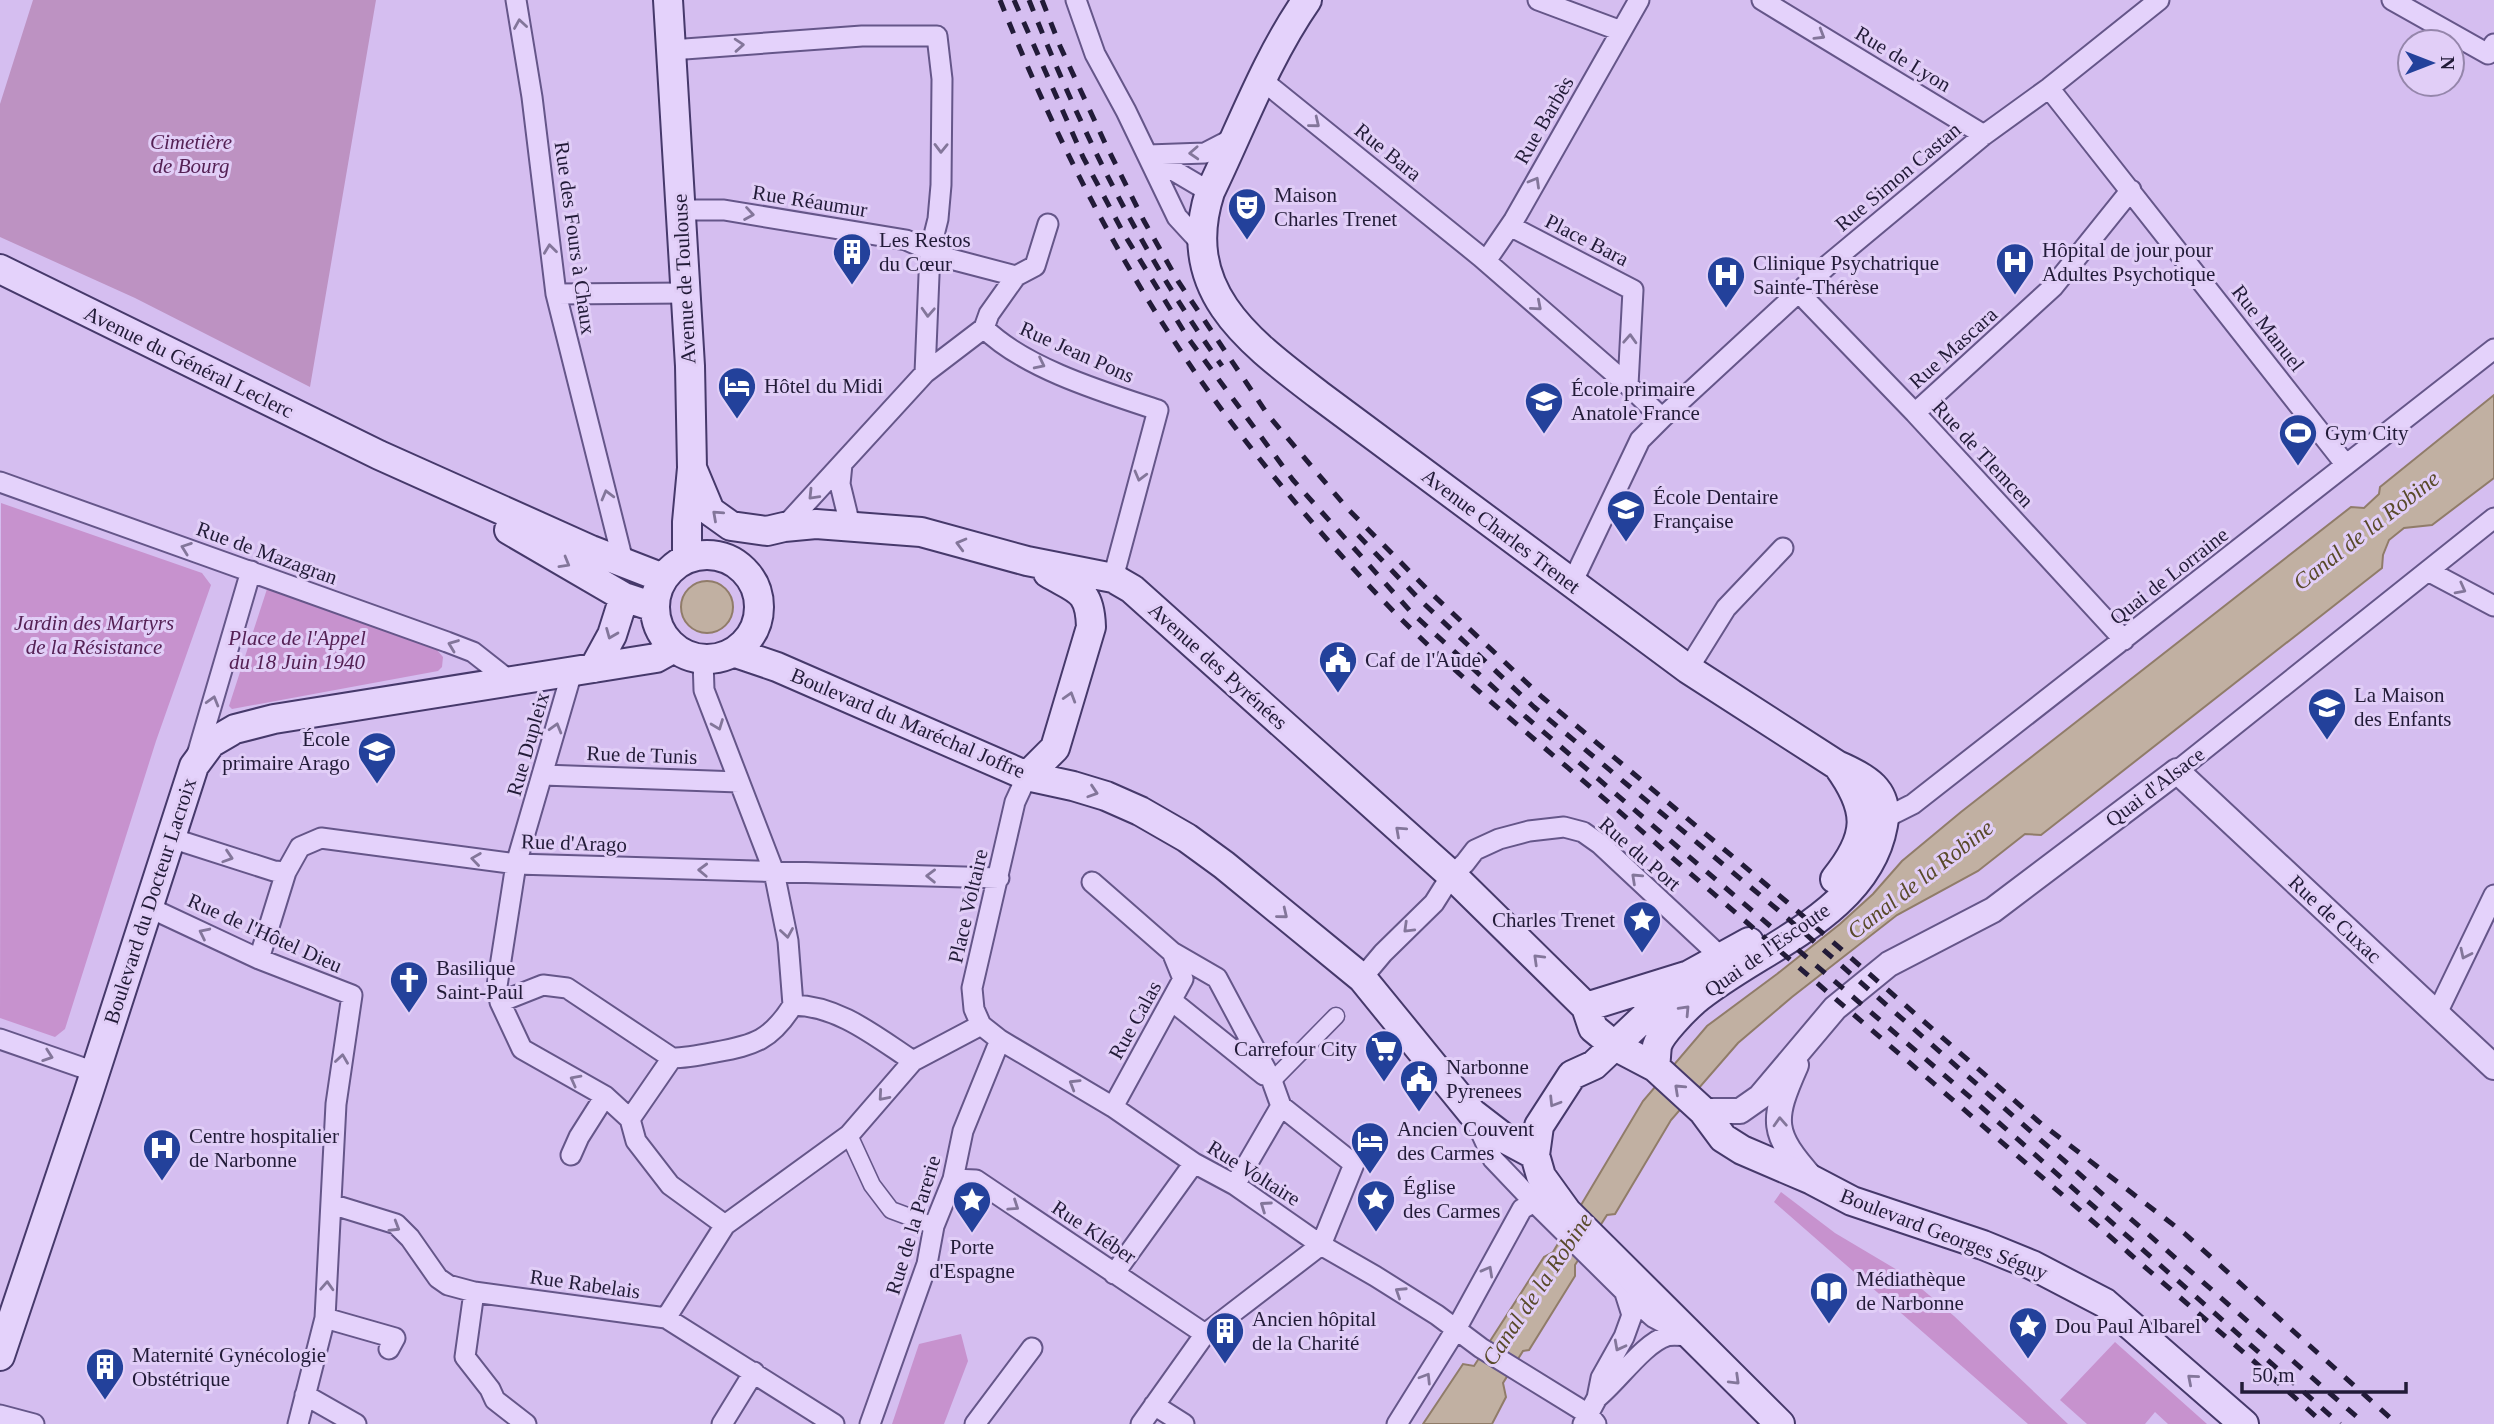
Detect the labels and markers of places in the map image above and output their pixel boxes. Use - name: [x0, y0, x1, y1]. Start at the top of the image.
- place label: Maison Charles Trenet: [1274, 183, 1397, 231]
- theatre icon: Maison Charles Trenet: [1226, 186, 1268, 241]
- place label: Les Restos du Cœur: [879, 228, 971, 276]
- building icon: Les Restos du Cœur: [831, 231, 873, 286]
- place label: Hôpital de jour pour Adultes Psychotique: [2042, 238, 2215, 286]
- hospital icon: Hôpital de jour pour Adultes Psychotique: [1994, 241, 2036, 296]
- place label: Clinique Psychatrique Sainte-Thérèse: [1753, 251, 1939, 299]
- hospital icon: Clinique Psychatrique Sainte-Thérèse: [1705, 254, 1747, 309]
- hotel icon: Hôtel du Midi: [716, 365, 758, 420]
- place label: Hôtel du Midi: [764, 374, 883, 398]
- place label: École primaire Anatole France: [1571, 377, 1700, 425]
- school or university icon: École primaire Anatole France: [1523, 380, 1565, 435]
- sports icon: Gym City: [2277, 412, 2319, 467]
- place label: Gym City: [2325, 421, 2409, 445]
- place label: École Dentaire Française: [1653, 485, 1778, 533]
- school or university icon: École Dentaire Française: [1605, 488, 1647, 543]
- public building icon: Caf de l'Aude: [1317, 639, 1359, 694]
- place label: Caf de l'Aude: [1365, 648, 1481, 672]
- place label: La Maison des Enfants: [2354, 683, 2451, 731]
- school or university icon: La Maison des Enfants: [2306, 686, 2348, 741]
- place label: École primaire Arago: [222, 727, 350, 775]
- school or university icon: École primaire Arago: [356, 730, 398, 785]
- place icon: Charles Trenet: [1621, 899, 1663, 954]
- place label: Charles Trenet: [1492, 908, 1615, 932]
- place label: Basilique Saint-Paul: [436, 956, 524, 1004]
- church icon: Basilique Saint-Paul: [388, 959, 430, 1014]
- supermarket icon: Carrefour City: [1363, 1028, 1405, 1083]
- place label: Carrefour City: [1234, 1037, 1358, 1061]
- place label: Narbonne Pyrenees: [1446, 1055, 1529, 1103]
- public building icon: Narbonne Pyrenees: [1398, 1058, 1440, 1113]
- place label: Ancien Couvent des Carmes: [1397, 1117, 1534, 1165]
- hotel icon: Ancien Couvent des Carmes: [1349, 1120, 1391, 1175]
- place label: Centre hospitalier de Narbonne: [189, 1124, 339, 1172]
- hospital icon: Centre hospitalier de Narbonne: [141, 1127, 183, 1182]
- place label: Église des Carmes: [1403, 1175, 1500, 1223]
- place icon: Église des Carmes: [1355, 1178, 1397, 1233]
- place icon: Porte d'Espagne: [951, 1179, 993, 1234]
- place label: Porte d'Espagne: [929, 1235, 1015, 1283]
- place label: Médiathèque de Narbonne: [1856, 1267, 1966, 1315]
- library icon: Médiathèque de Narbonne: [1808, 1270, 1850, 1325]
- place icon: Dou Paul Albarel: [2007, 1305, 2049, 1360]
- place label: Ancien hôpital de la Charité: [1252, 1307, 1376, 1355]
- building icon: Ancien hôpital de la Charité: [1204, 1310, 1246, 1365]
- place label: Dou Paul Albarel: [2055, 1314, 2201, 1338]
- place label: Maternité Gynécologie Obstétrique: [132, 1343, 326, 1391]
- building icon: Maternité Gynécologie Obstétrique: [84, 1346, 126, 1401]

